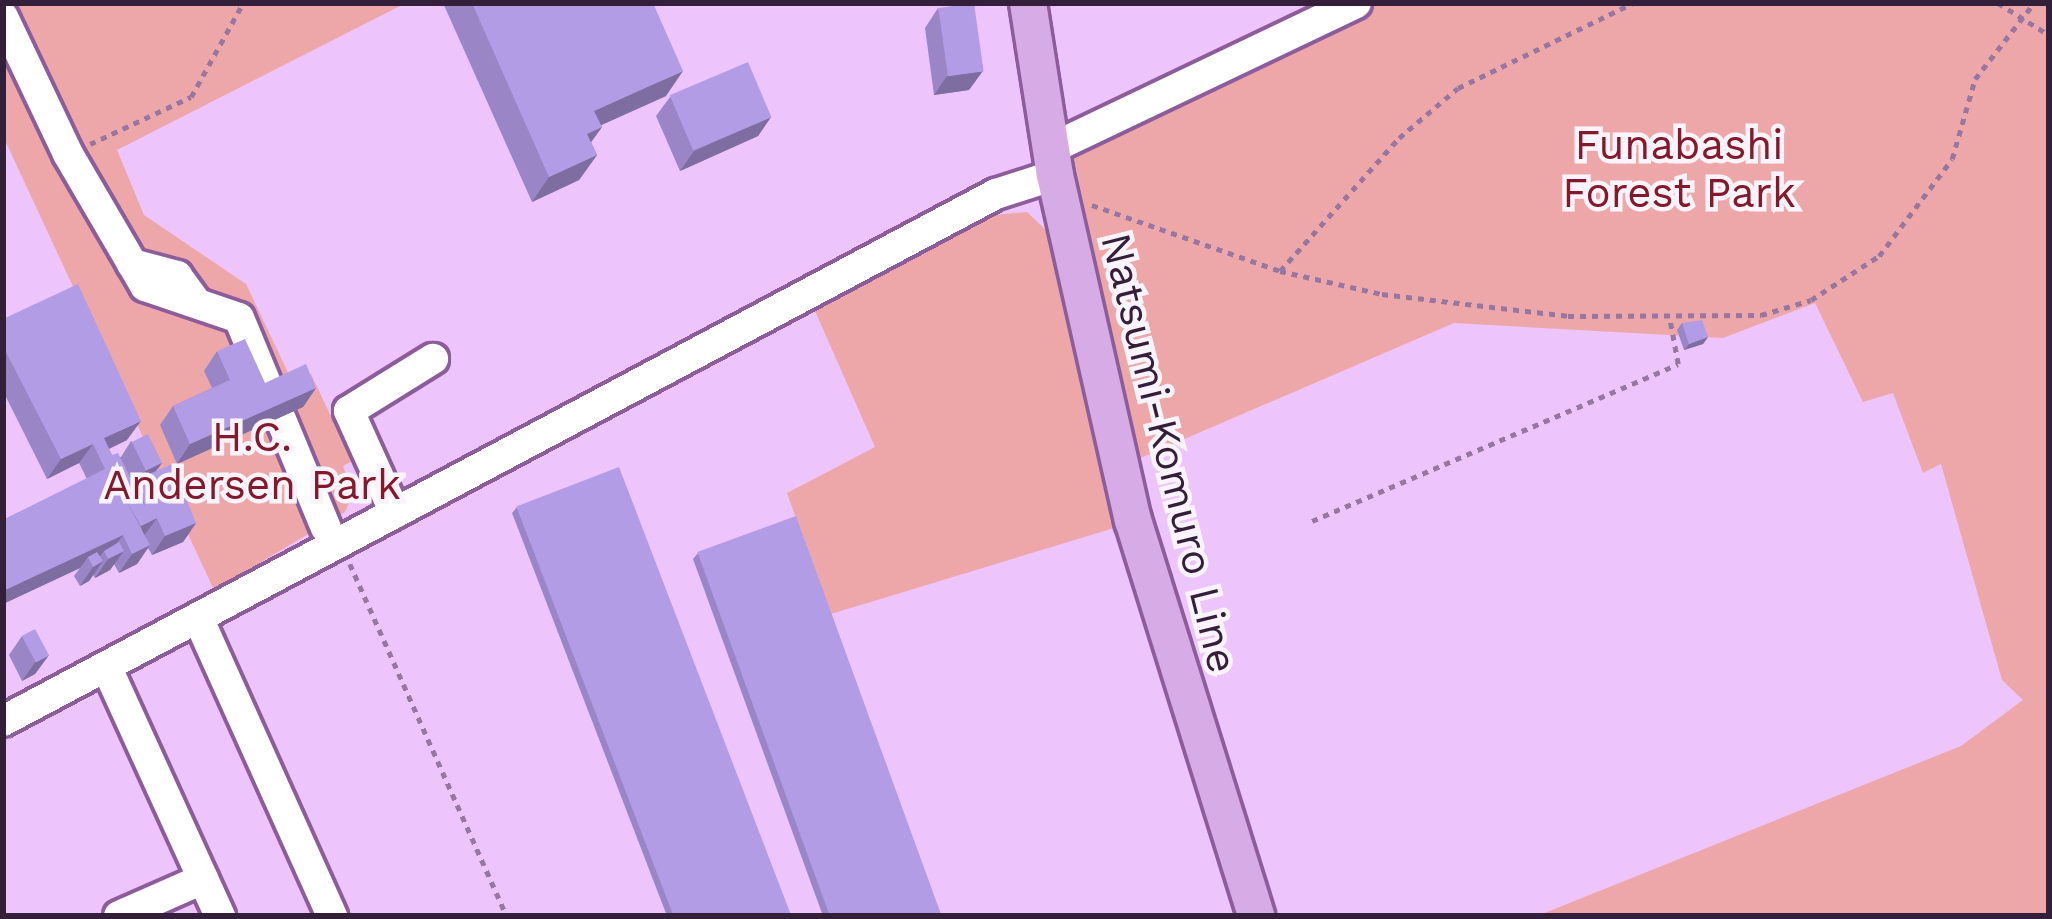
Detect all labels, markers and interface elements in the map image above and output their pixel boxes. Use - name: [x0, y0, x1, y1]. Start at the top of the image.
- park label: Funabashi Forest Park: [1562, 120, 1796, 219]
- street label: Natsumi-Komuro Line: [1090, 228, 1248, 678]
- park label: H.C. Andersen Park: [103, 412, 401, 510]

